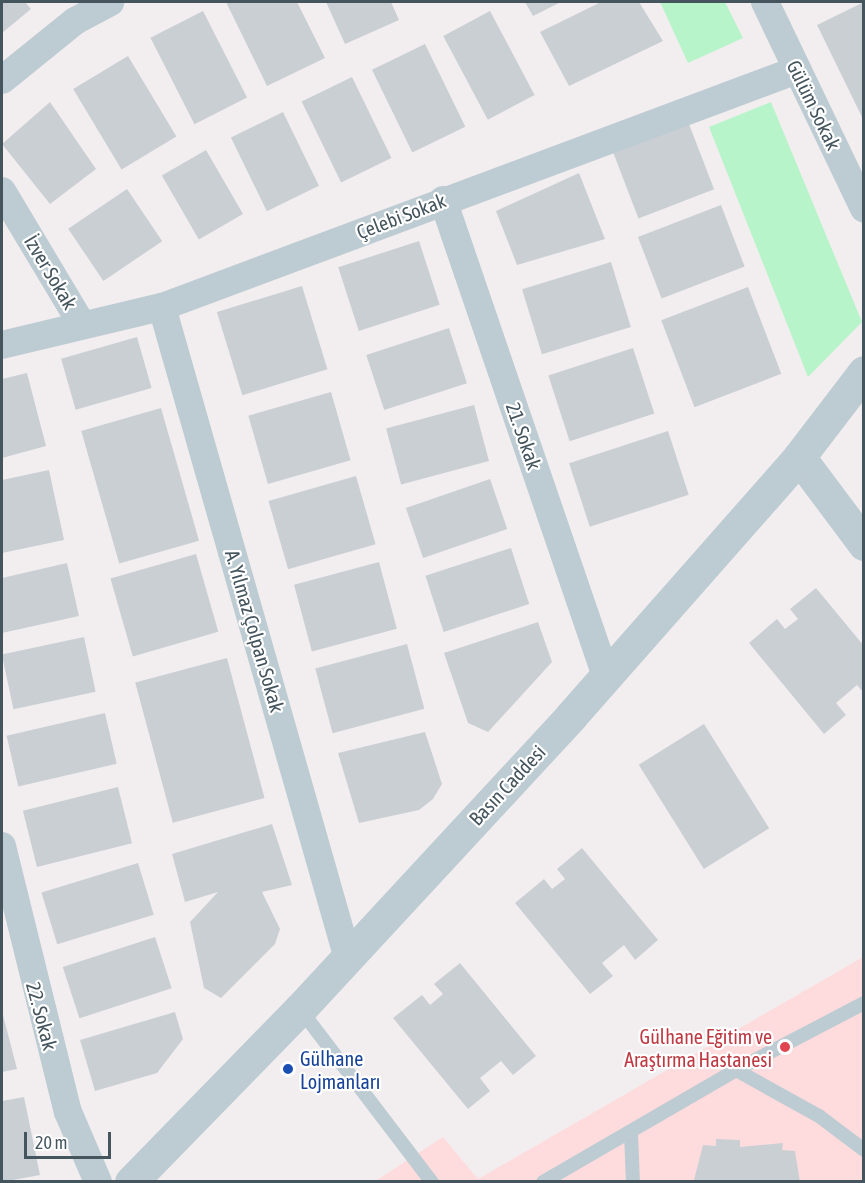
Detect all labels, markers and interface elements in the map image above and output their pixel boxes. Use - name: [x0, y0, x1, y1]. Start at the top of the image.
- street label: Gülüm Sokak: [782, 56, 846, 154]
- street label: Çelebi Sokak: [353, 188, 449, 244]
- street label: İzver Sokak: [19, 230, 83, 314]
- street label: 21. Sokak: [501, 399, 547, 473]
- street label: A. Yılmaz Çolpan Sokak: [220, 547, 290, 715]
- street label: Basın Caddesi: [464, 740, 550, 830]
- street label: 22. Sokak: [21, 979, 63, 1053]
- place label: Gülhane Eğitim ve Araştırma Hastanesi: [624, 1024, 772, 1071]
- marker: Gülhane Eğitim ve Araştırma Hastanesi: [776, 1038, 794, 1056]
- place label: Gülhane Lojmanları: [300, 1046, 380, 1093]
- marker: Gülhane Lojmanları: [281, 1062, 295, 1076]
- scale bar: [27, 1120, 114, 1158]
- text: 20 m: [35, 1132, 67, 1153]

